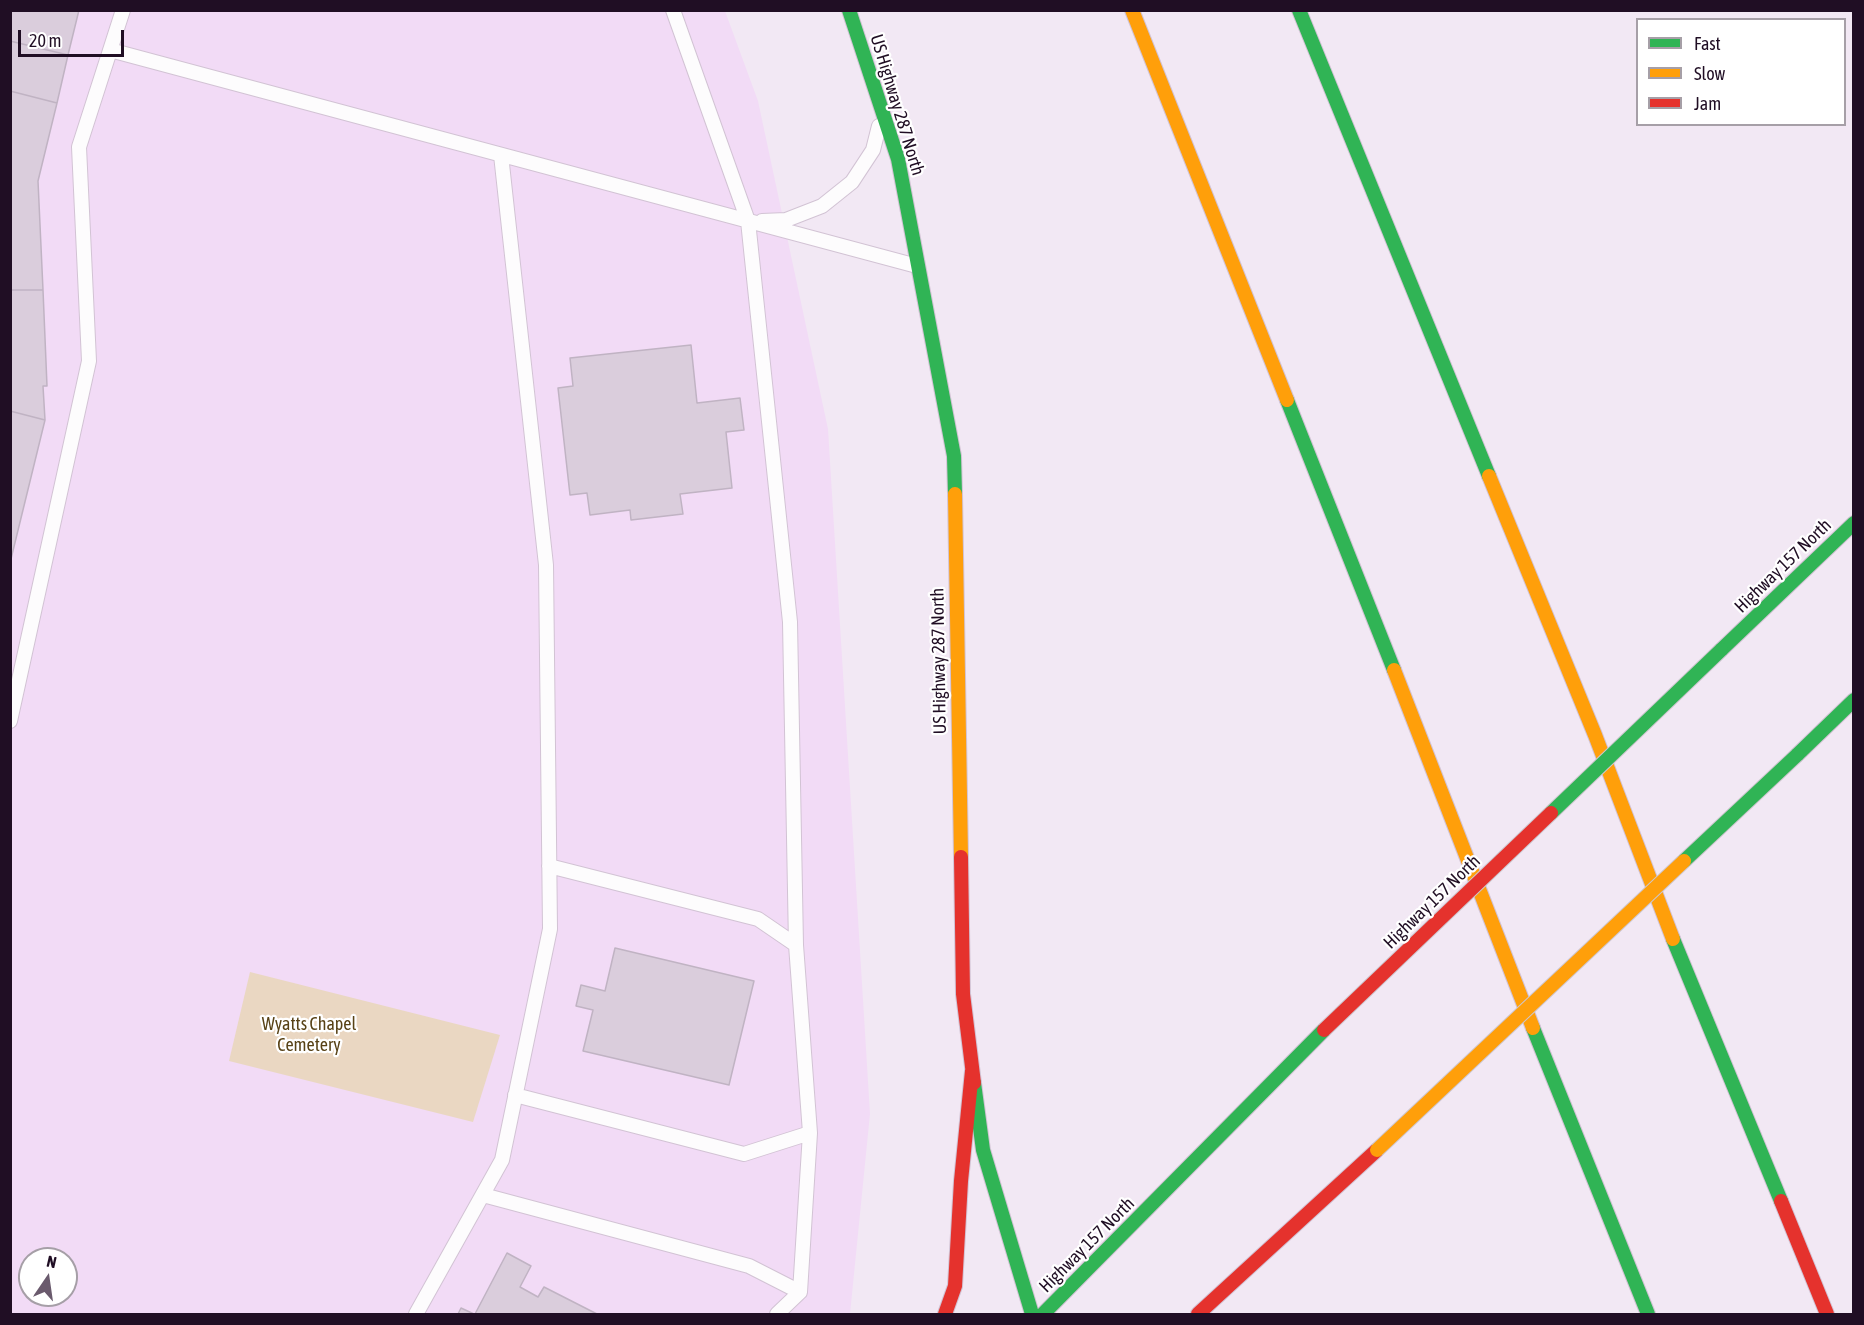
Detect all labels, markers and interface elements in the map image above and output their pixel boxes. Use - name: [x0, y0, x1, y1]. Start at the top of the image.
- scale bar: [21, 18, 128, 56]
- legend: [1636, 18, 1846, 126]
- text: 20 m: [29, 30, 61, 51]
- street label: US Highway 287 North: [865, 32, 929, 178]
- text: Fast: [1694, 33, 1721, 54]
- text: Slow: [1694, 63, 1725, 84]
- text: Jam: [1694, 93, 1721, 114]
- street label: Highway 157 North: [1730, 515, 1836, 617]
- street label: US Highway 287 North: [927, 588, 951, 734]
- street label: Highway 157 North: [1379, 851, 1485, 953]
- park label: Wyatts Chapel Cemetery: [262, 1013, 356, 1056]
- street label: Highway 157 North: [1035, 1193, 1139, 1297]
- north arrow: [18, 1247, 78, 1307]
- text: N: [45, 1252, 58, 1271]

